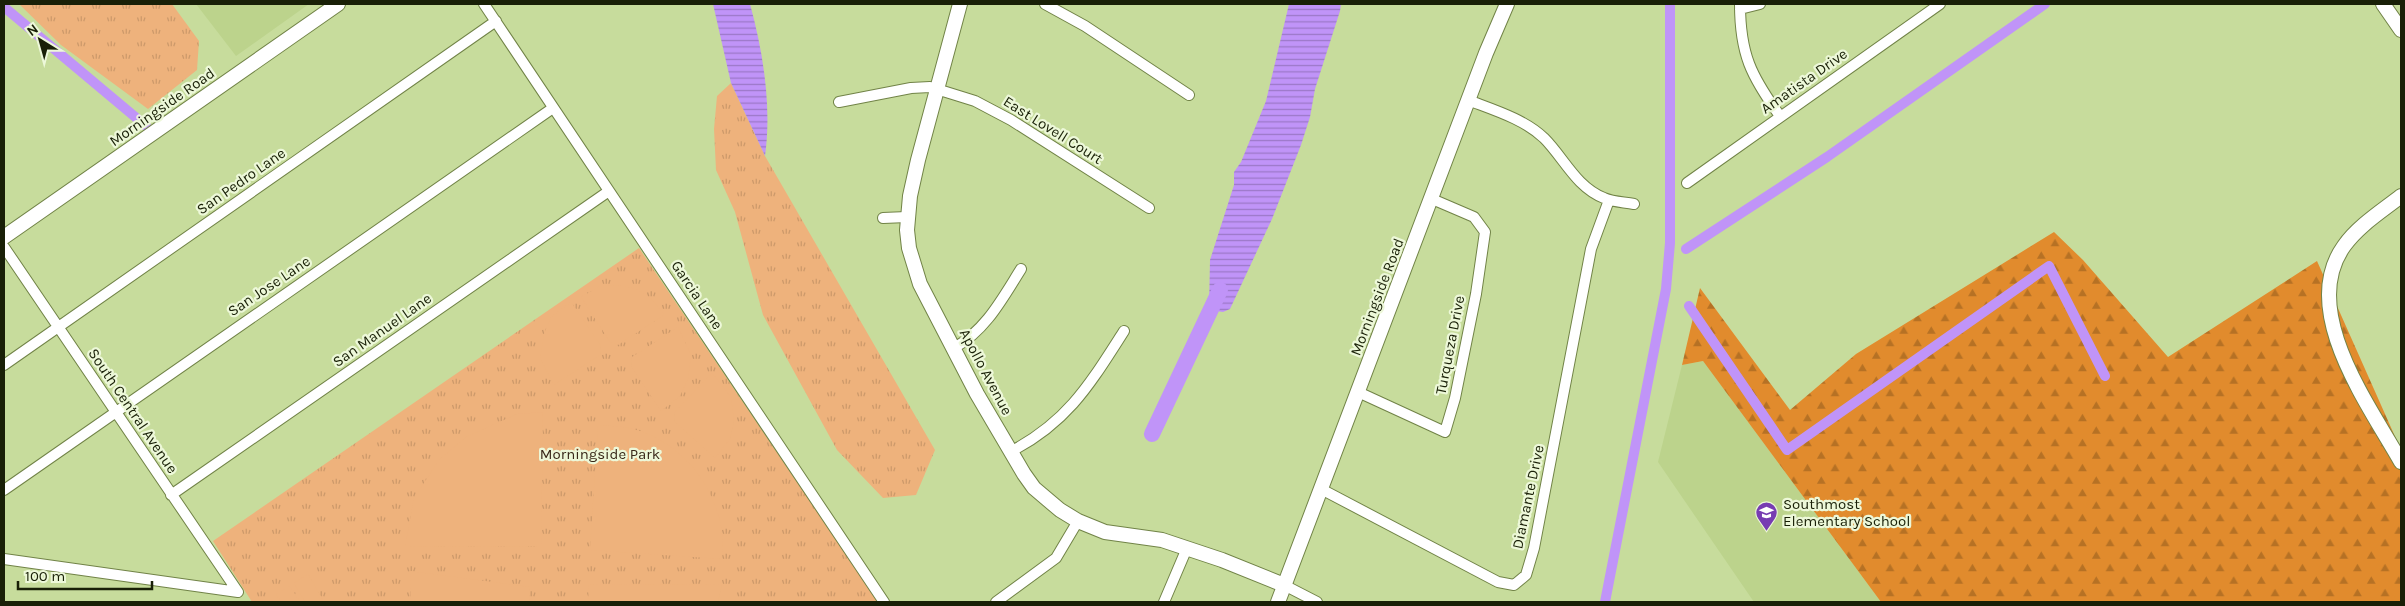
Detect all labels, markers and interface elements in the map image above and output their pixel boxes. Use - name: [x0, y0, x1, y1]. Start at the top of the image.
- north arrow: [15, 15, 65, 65]
- text: N: [23, 20, 42, 40]
- street label: Amatista Drive: [1757, 45, 1851, 117]
- street label: Morningside Road: [106, 64, 218, 150]
- street label: East Lovell Court: [1000, 92, 1106, 168]
- street label: San Pedro Lane: [193, 144, 289, 218]
- street label: Morningside Road: [1346, 236, 1408, 358]
- street label: San Jose Lane: [224, 252, 314, 320]
- street label: Garcia Lane: [667, 257, 727, 333]
- street label: San Manuel Lane: [329, 289, 435, 371]
- street label: Turqueza Drive: [1432, 294, 1468, 396]
- street label: Apollo Avenue: [956, 326, 1016, 418]
- street label: South Central Avenue: [84, 345, 182, 477]
- street label: Diamante Drive: [1508, 443, 1548, 551]
- park label: Morningside Park: [540, 445, 660, 463]
- place label: Southmost Elementary School: [1783, 495, 1910, 530]
- school or university icon: Southmost Elementary School: [1755, 501, 1779, 532]
- scale bar: [18, 558, 151, 590]
- text: 100 m: [25, 567, 65, 585]

